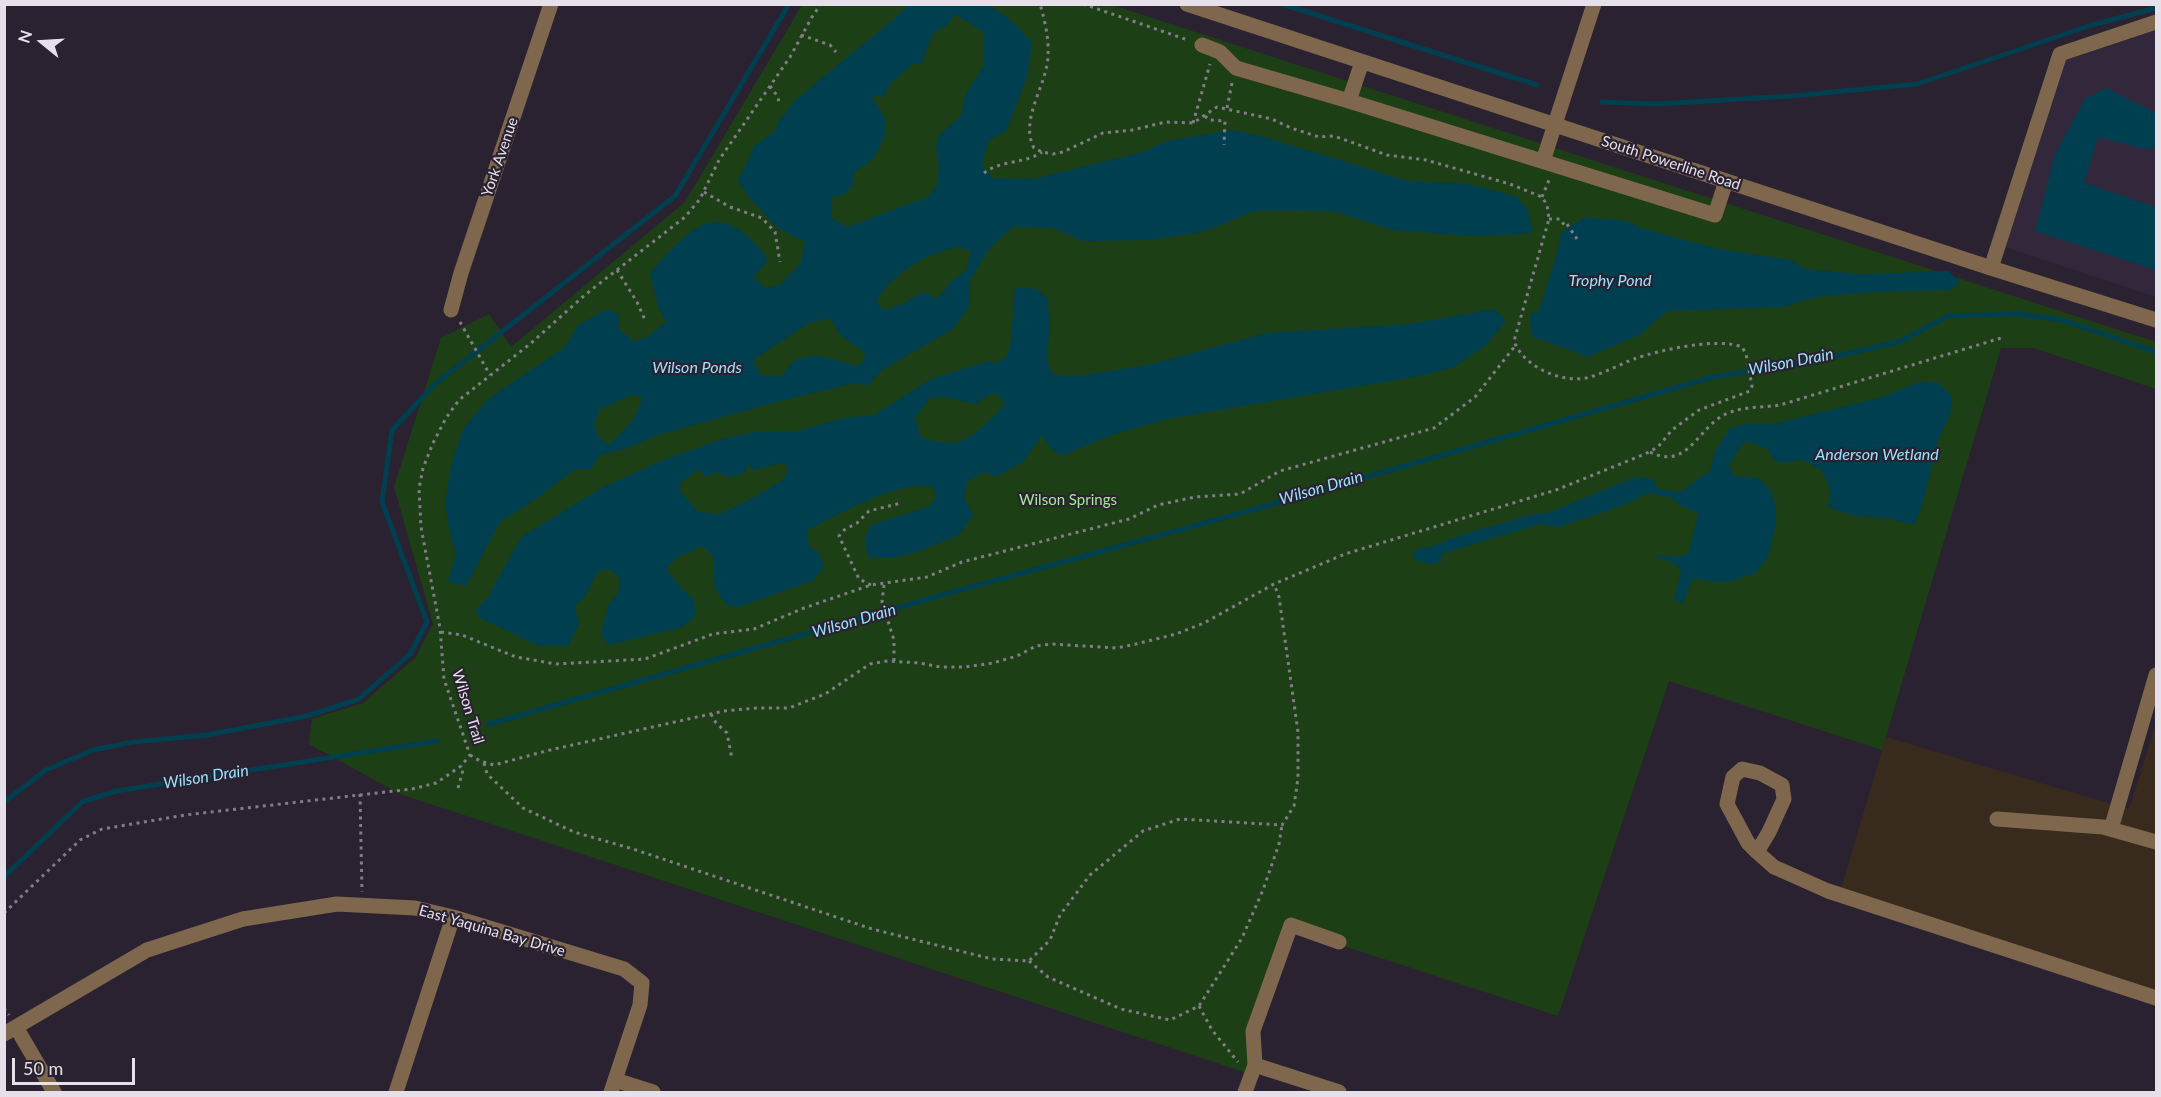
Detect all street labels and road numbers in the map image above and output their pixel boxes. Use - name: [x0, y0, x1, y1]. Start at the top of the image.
- street label: York Avenue: [478, 115, 522, 199]
- street label: South Powerline Road: [1599, 132, 1743, 194]
- street label: Wilson Trail: [448, 668, 488, 746]
- street label: East Yaquina Bay Drive: [417, 902, 567, 960]

